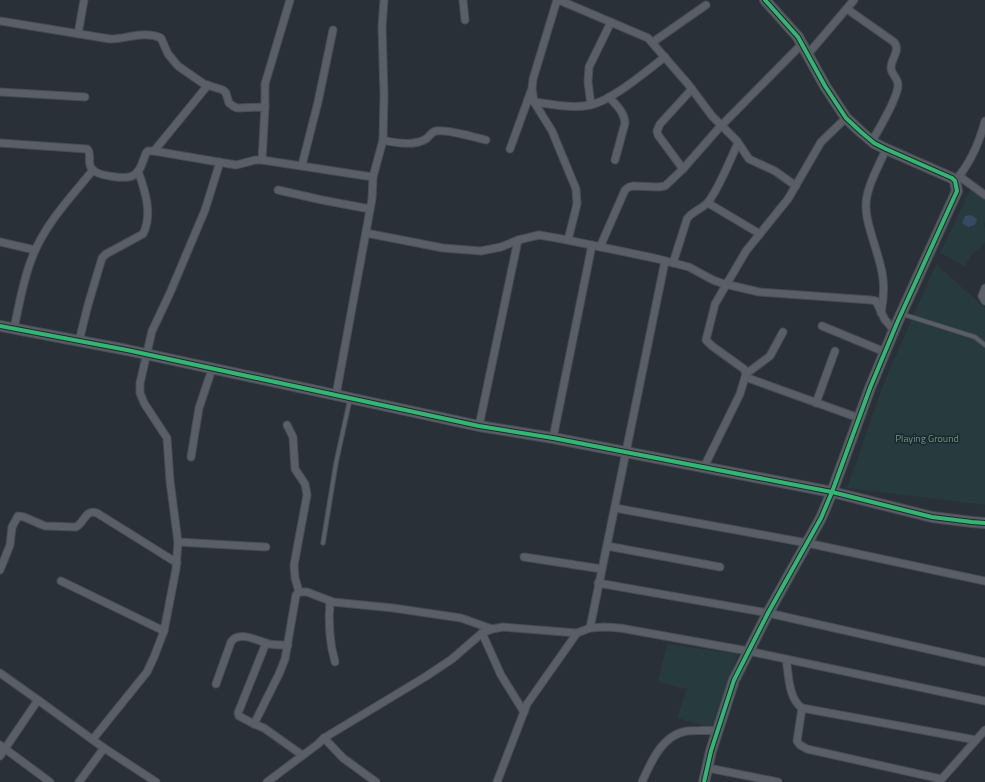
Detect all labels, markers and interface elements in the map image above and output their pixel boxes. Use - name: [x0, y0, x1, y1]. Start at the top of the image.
- park label: Playing Ground: [895, 431, 959, 446]

